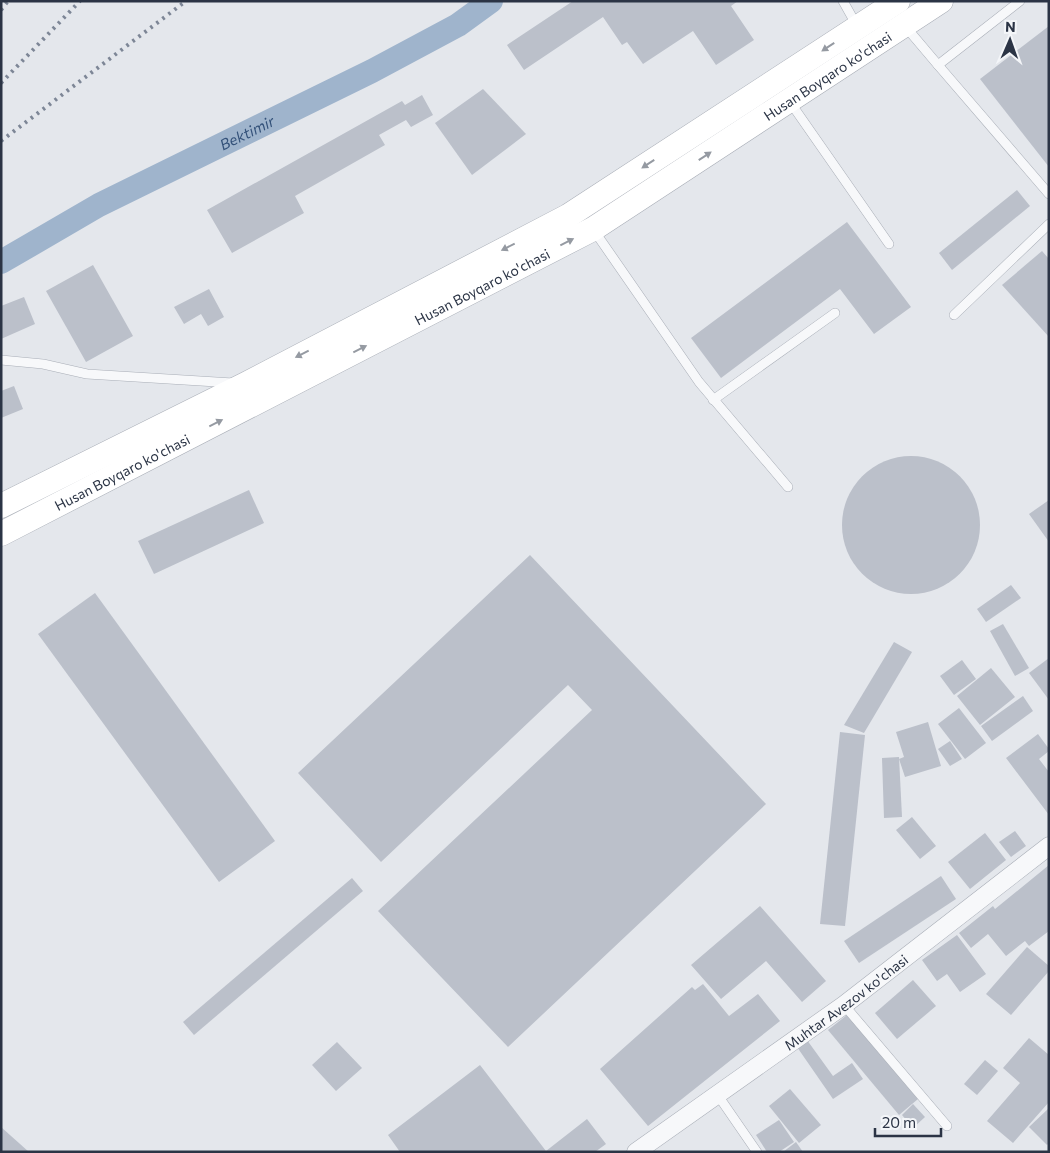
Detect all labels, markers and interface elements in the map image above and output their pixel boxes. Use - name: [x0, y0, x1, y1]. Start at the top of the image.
- north arrow: [985, 15, 1035, 65]
- text: N: [1005, 18, 1016, 35]
- street label: Husan Boyqaro ko'chasi: [760, 27, 895, 124]
- one-way arrow: [822, 43, 835, 52]
- water label: Bektimir: [216, 111, 278, 153]
- one-way arrow: [698, 152, 711, 161]
- one-way arrow: [641, 160, 655, 169]
- one-way arrow: [560, 238, 574, 246]
- one-way arrow: [501, 243, 515, 251]
- street label: Husan Boyqaro ko'chasi: [411, 244, 552, 328]
- one-way arrow: [353, 345, 367, 353]
- one-way arrow: [295, 350, 309, 358]
- one-way arrow: [209, 419, 223, 427]
- street label: Husan Boyqaro ko'chasi: [51, 430, 192, 514]
- street label: Muhtar Avezov ko'chasi: [781, 950, 911, 1053]
- scale bar: [875, 1106, 941, 1138]
- text: 20 m: [882, 1113, 916, 1131]

